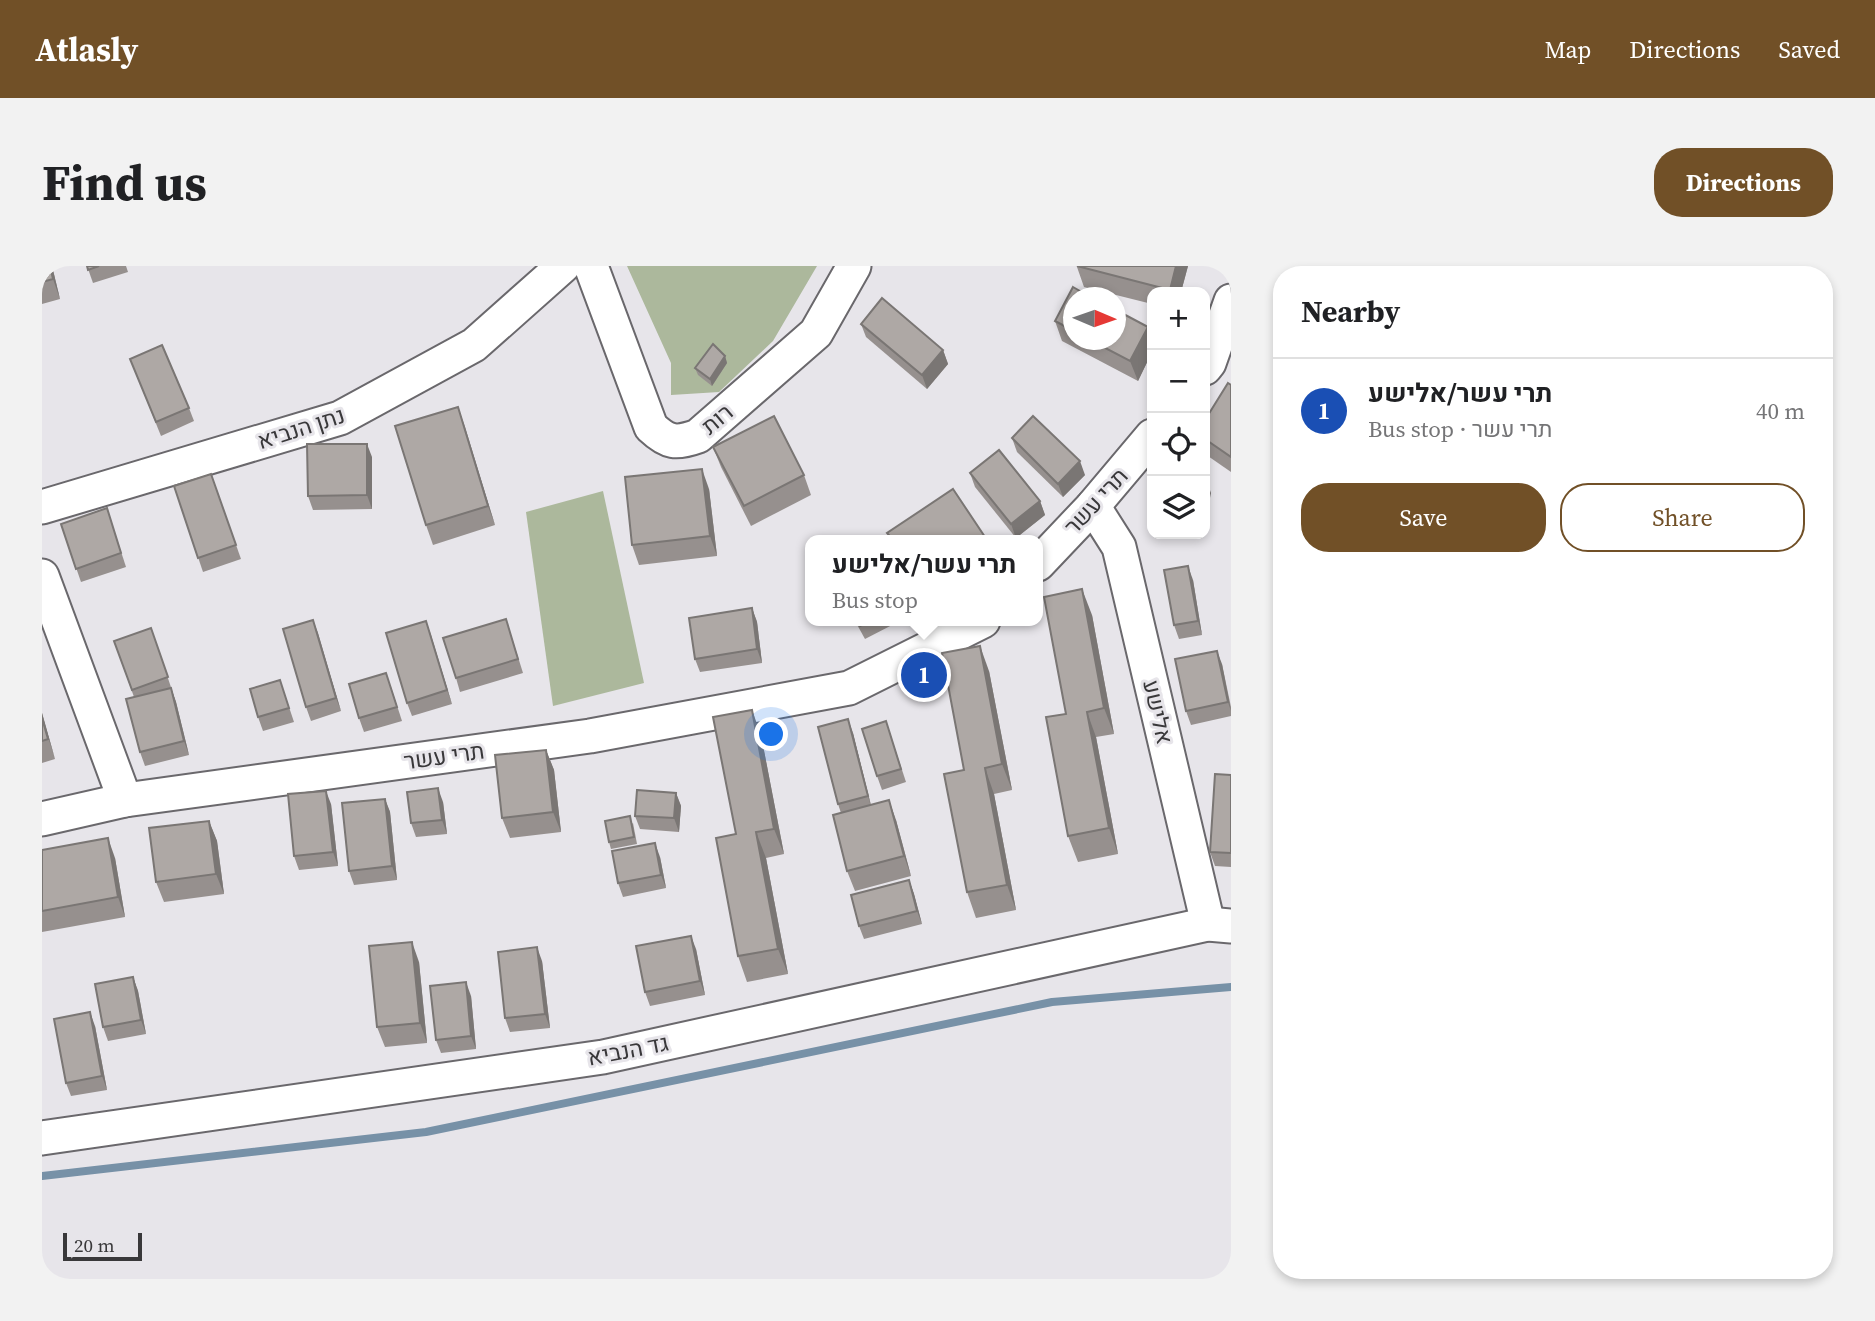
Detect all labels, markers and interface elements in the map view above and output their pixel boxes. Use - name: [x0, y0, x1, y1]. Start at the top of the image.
- text: Atlasly: [35, 27, 138, 72]
- text: Map: [1544, 33, 1591, 66]
- text: Directions: [1629, 33, 1740, 66]
- text: Saved: [1778, 33, 1840, 66]
- button: Directions: [1654, 148, 1833, 217]
- text: Find us: [42, 149, 207, 216]
- north arrow: [1063, 287, 1126, 350]
- map controls: [1147, 287, 1210, 539]
- button: +: [1147, 287, 1210, 350]
- text: Nearby: [1301, 291, 1400, 332]
- button: −: [1147, 350, 1210, 413]
- text: תרי עשר/אלישע: [1368, 375, 1552, 411]
- text: 1: [1318, 395, 1330, 427]
- text: 40 m: [1756, 395, 1805, 427]
- street label: רות: [694, 396, 740, 442]
- street label: נתן הנביא: [253, 399, 349, 457]
- button: locate: [1147, 413, 1210, 476]
- text: Bus stop · תרי עשר: [1368, 413, 1552, 445]
- street label: תרי עשר: [1057, 461, 1135, 541]
- button: layers: [1147, 476, 1210, 539]
- button: Save: [1301, 483, 1546, 552]
- button: Share: [1560, 483, 1805, 552]
- popup: [805, 535, 1043, 626]
- text: תרי עשר/אלישע: [832, 546, 1016, 582]
- text: Bus stop: [832, 584, 918, 616]
- pin: 1: [901, 649, 947, 701]
- street label: אלישע: [1135, 677, 1181, 747]
- your location: [754, 717, 788, 751]
- street label: תרי עשר: [402, 735, 486, 777]
- street label: גד הנביא: [585, 1026, 671, 1074]
- scale bar: [63, 1230, 142, 1262]
- text: 20 m: [74, 1232, 115, 1258]

